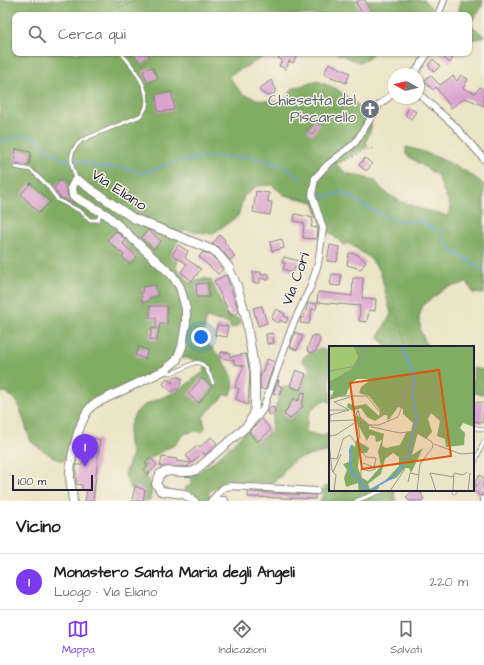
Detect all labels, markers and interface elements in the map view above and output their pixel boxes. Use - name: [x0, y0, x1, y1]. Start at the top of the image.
- search box: [12, 12, 472, 56]
- icon: search: [26, 23, 48, 45]
- text: Cerca qui: [58, 24, 126, 45]
- north arrow: [388, 68, 424, 104]
- place label: Chiesetta del Piscarello: [268, 90, 357, 128]
- church icon: Chiesetta del Piscarello: [359, 98, 381, 120]
- street label: Via Eliano: [87, 164, 151, 216]
- street label: Via Cori: [277, 249, 316, 308]
- your location: [191, 327, 211, 347]
- inset map: [329, 346, 474, 491]
- pin: 1: [72, 434, 98, 467]
- scale bar: [12, 473, 93, 492]
- text: 100 m: [18, 474, 46, 489]
- text: Vicino: [16, 515, 61, 539]
- text: Monastero Santa Maria degli Angeli: [54, 562, 295, 583]
- text: 1: [28, 573, 30, 591]
- text: 220 m: [430, 573, 468, 591]
- text: Luogo · Via Eliano: [54, 583, 157, 601]
- tab: Mappa: [62, 618, 95, 657]
- tab: Indicazioni: [219, 618, 266, 657]
- tab: Salvati: [390, 618, 422, 657]

